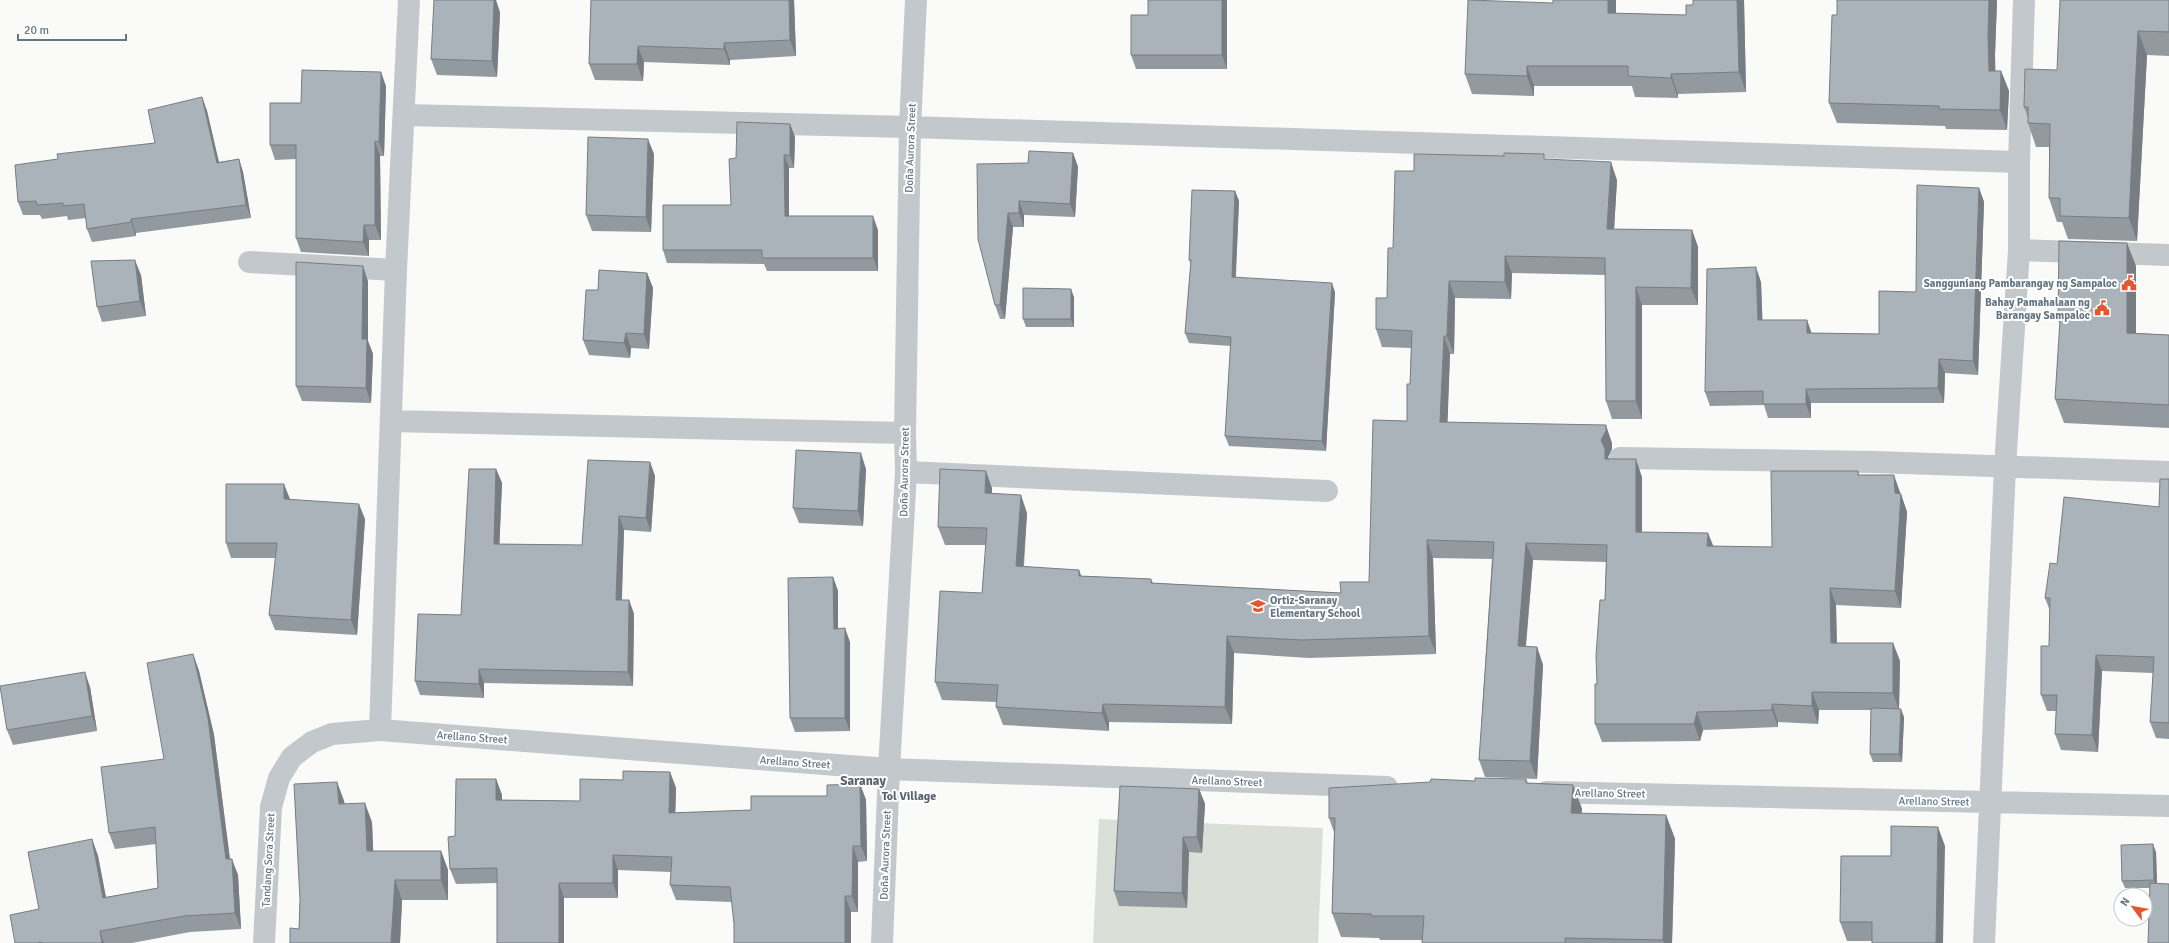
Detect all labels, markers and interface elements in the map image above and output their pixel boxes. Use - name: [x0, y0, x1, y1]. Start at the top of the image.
- scale bar: [18, 16, 126, 42]
- text: 20 m: [24, 23, 49, 38]
- street label: Doña Aurora Street: [902, 103, 919, 193]
- public building icon: Sangguniang Pambarangay ng Sampaloc: [2120, 274, 2138, 292]
- place label: Sangguniang Pambarangay ng Sampaloc: [1924, 277, 2117, 290]
- place label: Bahay Pamahalaan ng Barangay Sampaloc: [1985, 296, 2090, 322]
- public building icon: Bahay Pamahalaan ng Barangay Sampaloc: [2093, 299, 2111, 317]
- street label: Doña Aurora Street: [897, 427, 912, 517]
- place label: Ortiz-Saranay Elementary School: [1270, 594, 1361, 620]
- school or university icon: Ortiz-Saranay Elementary School: [1249, 597, 1267, 615]
- street label: Arellano Street: [436, 729, 508, 746]
- street label: Arellano Street: [759, 754, 831, 771]
- district label: Saranay: [840, 773, 886, 789]
- street label: Arellano Street: [1191, 774, 1263, 789]
- street label: Arellano Street: [1574, 786, 1646, 801]
- district label: Tol Village: [882, 789, 936, 804]
- street label: Arellano Street: [1898, 794, 1970, 809]
- street label: Doña Aurora Street: [877, 810, 894, 900]
- street label: Tandang Sora Street: [260, 812, 277, 907]
- north arrow: [2113, 887, 2153, 927]
- text: N: [2117, 895, 2132, 909]

